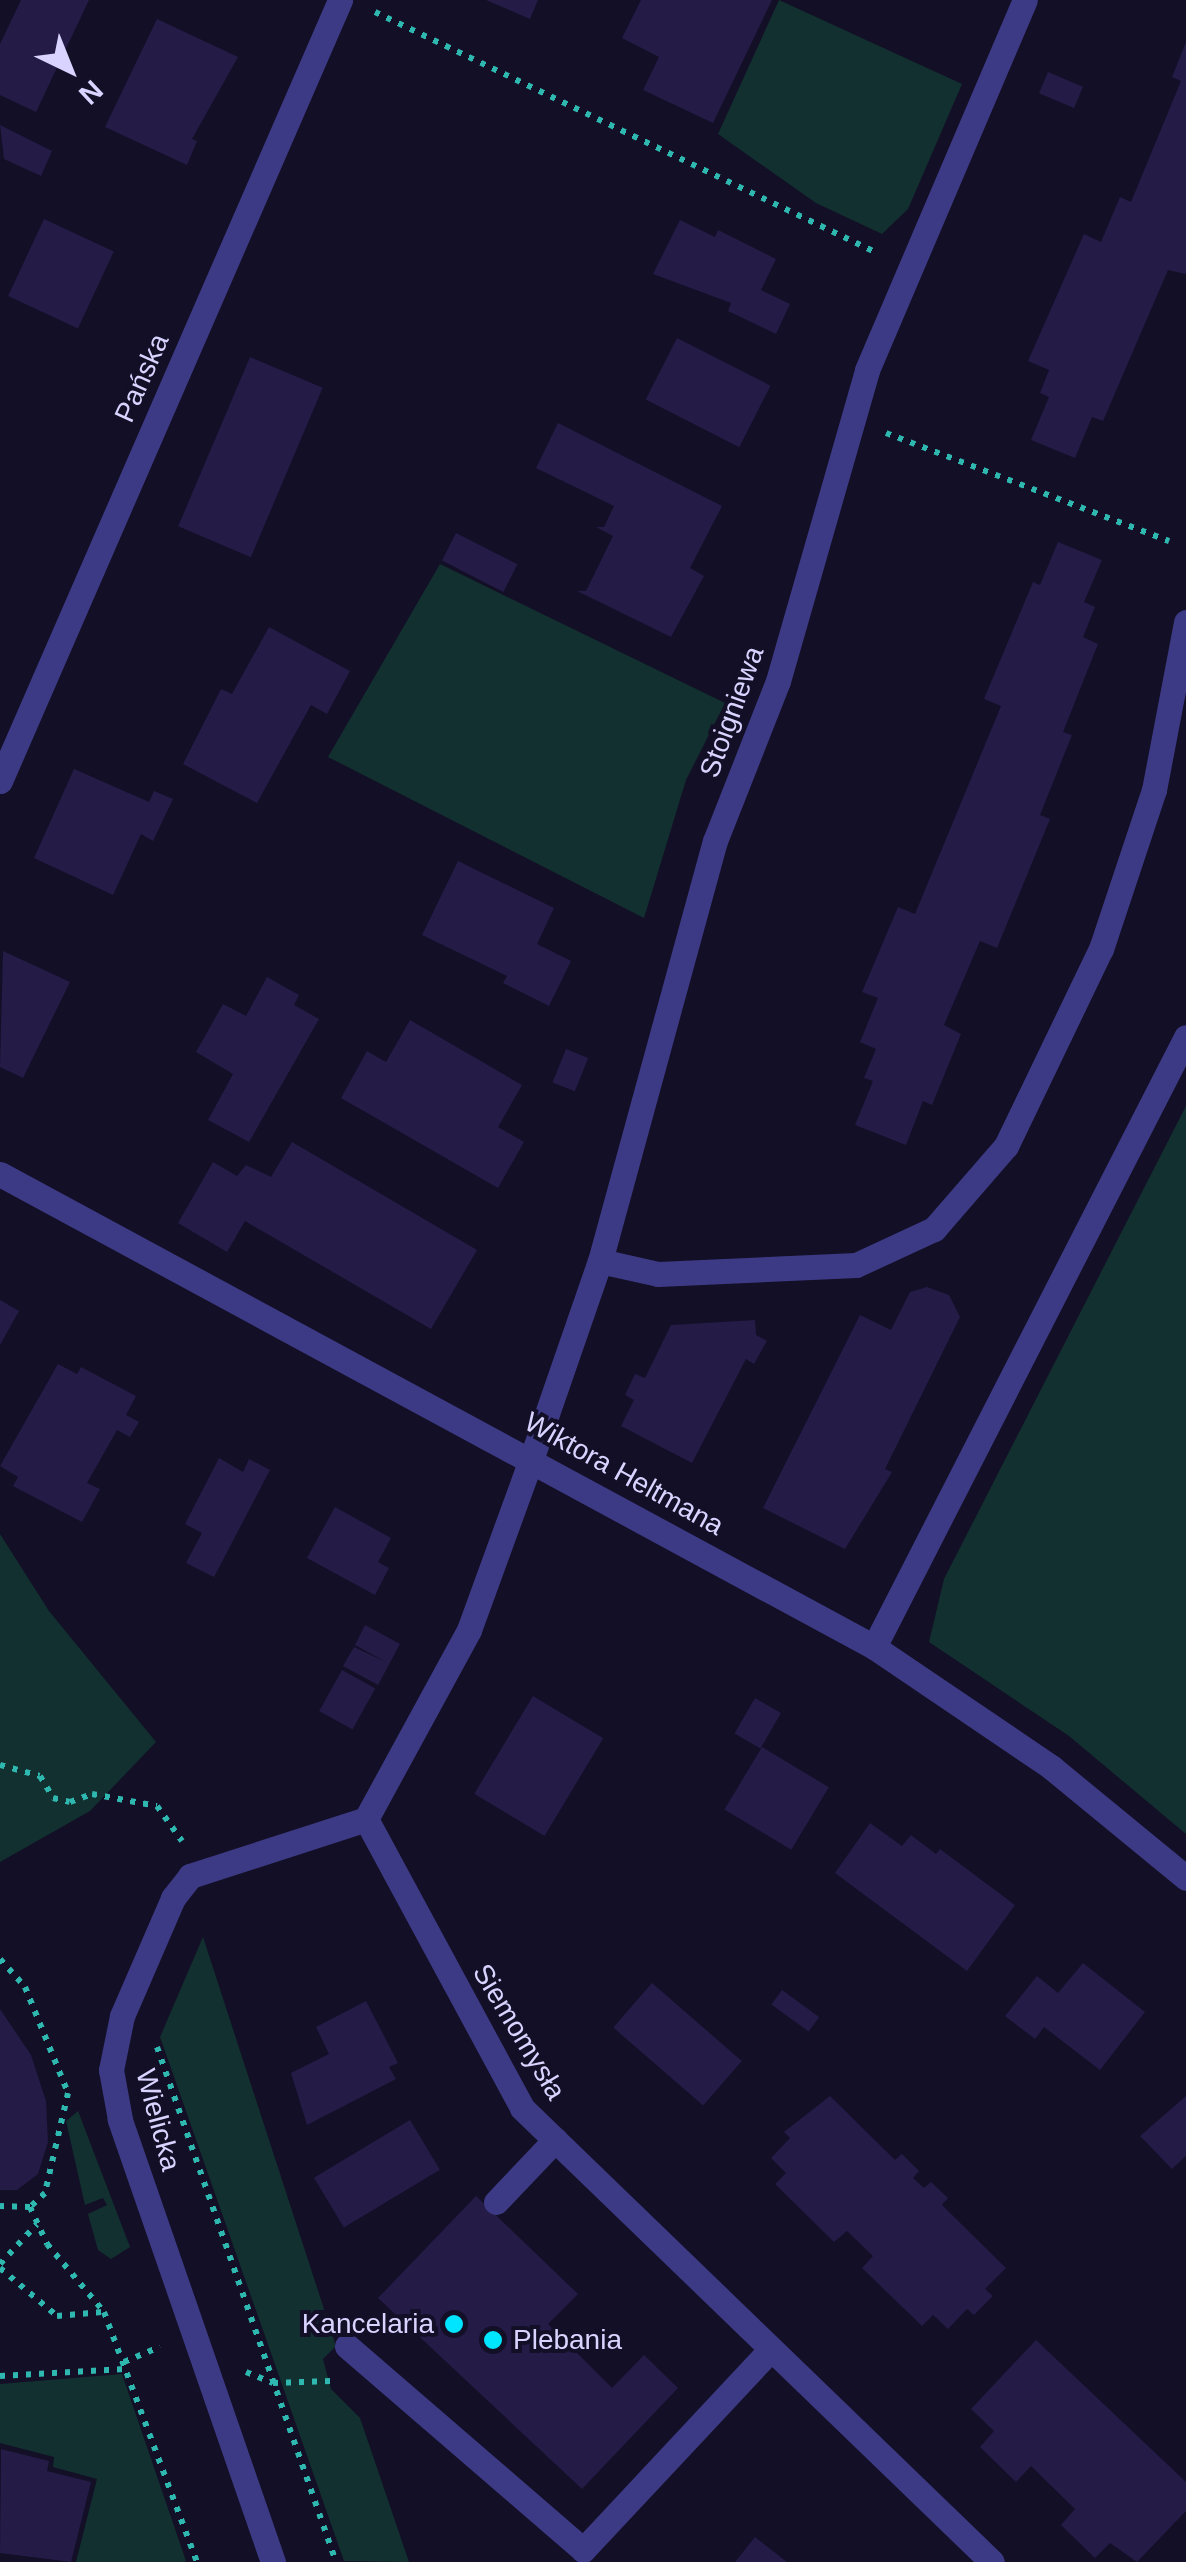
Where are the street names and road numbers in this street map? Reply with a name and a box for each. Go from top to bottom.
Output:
street label: Pańska [108,329,176,427]
street label: Stoigniewa [693,642,771,782]
street label: Wiktora Heltmana [519,1405,729,1543]
street label: Siemomysła [465,1958,573,2106]
street label: Wielicka [128,2065,188,2175]

